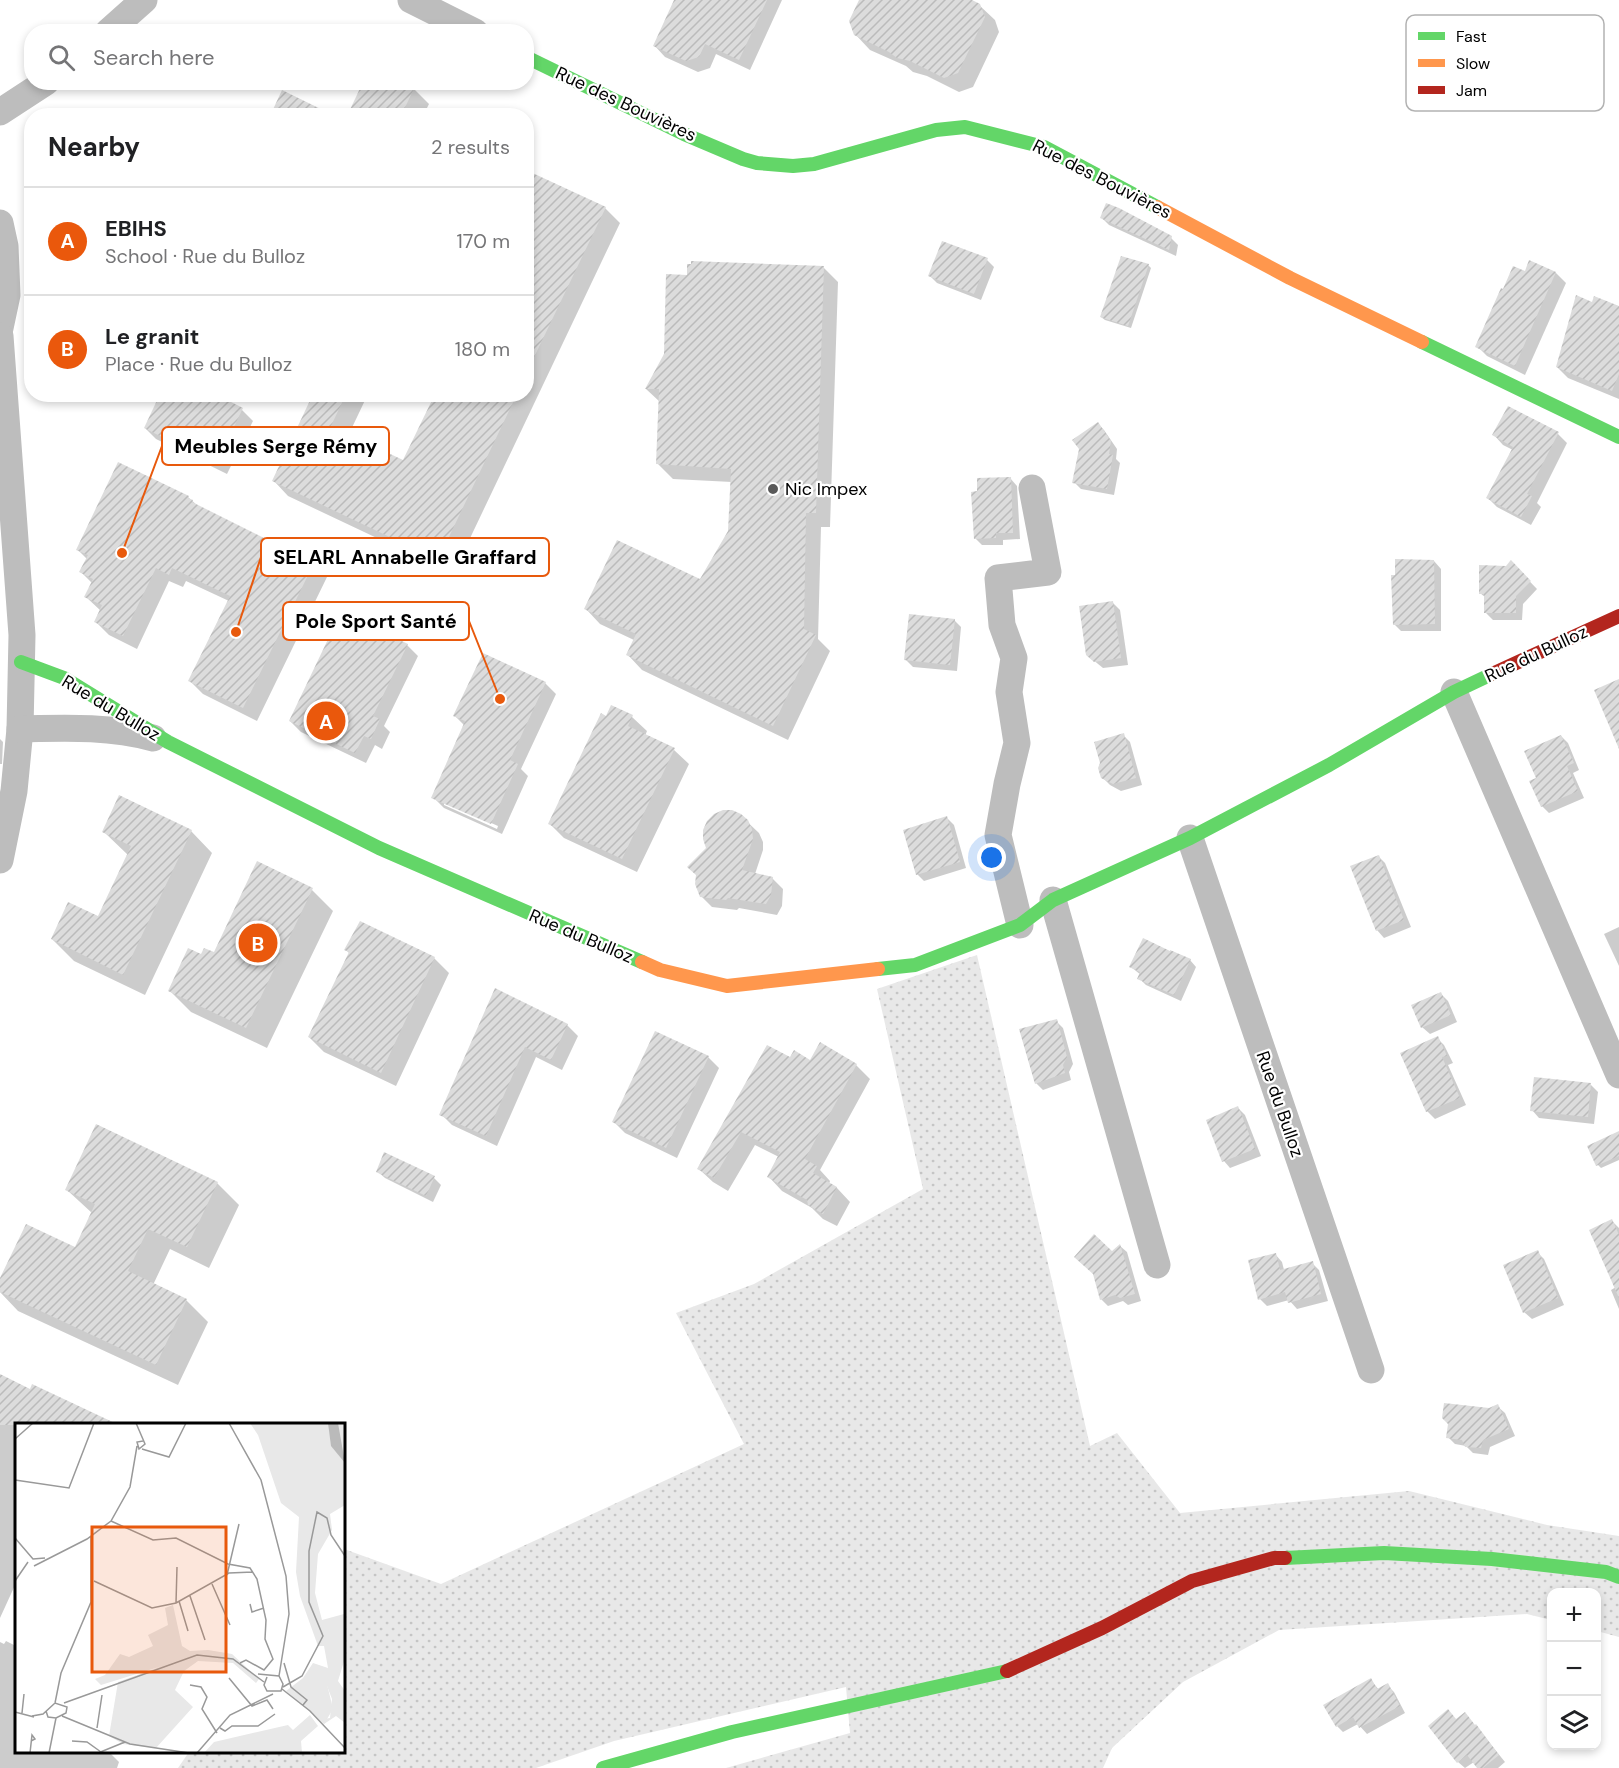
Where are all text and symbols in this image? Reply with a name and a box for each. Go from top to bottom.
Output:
legend [1406,15,1604,111]
search box [24,24,534,90]
text: Fast [1456,26,1487,47]
icon: search [45,41,78,74]
text: Search here [93,43,214,72]
text: Slow [1456,53,1490,74]
street label: Rue des Bouvières [552,61,700,147]
text: Jam [1456,80,1487,101]
text: Nearby [48,130,140,164]
text: 2 results [431,134,510,160]
street label: Rue des Bouvières [1028,134,1176,224]
text: EBIHS [105,214,167,243]
text: A [60,228,75,254]
text: 170 m [457,228,510,254]
text: School · Rue du Bulloz [105,243,305,269]
text: Le granit [105,322,199,351]
text: B [61,336,74,362]
text: 180 m [455,336,510,362]
text: Place · Rue du Bulloz [105,351,292,377]
callout: Meubles Serge Rémy [162,427,389,465]
text: Meubles Serge Rémy [175,433,377,459]
place label: Nic Impex [785,477,867,501]
marker: Nic Impex [766,482,780,496]
callout: SELARL Annabelle Graffard [261,538,549,576]
text: SELARL Annabelle Graffard [273,544,537,570]
callout: Pole Sport Santé [283,602,469,640]
text: Pole Sport Santé [295,608,457,634]
street label: Rue du Bulloz [1481,620,1591,688]
street label: Rue du Bulloz [57,669,165,747]
pin: A [306,698,346,744]
your location [977,843,1006,872]
street label: Rue du Bulloz [525,903,637,969]
pin: B [238,920,278,966]
street label: Rue du Bulloz [1251,1048,1309,1160]
inset map [15,1423,345,1753]
map controls [1547,1588,1601,1750]
button: + [1547,1588,1601,1642]
button: − [1547,1642,1601,1696]
button: layers [1547,1696,1601,1750]

